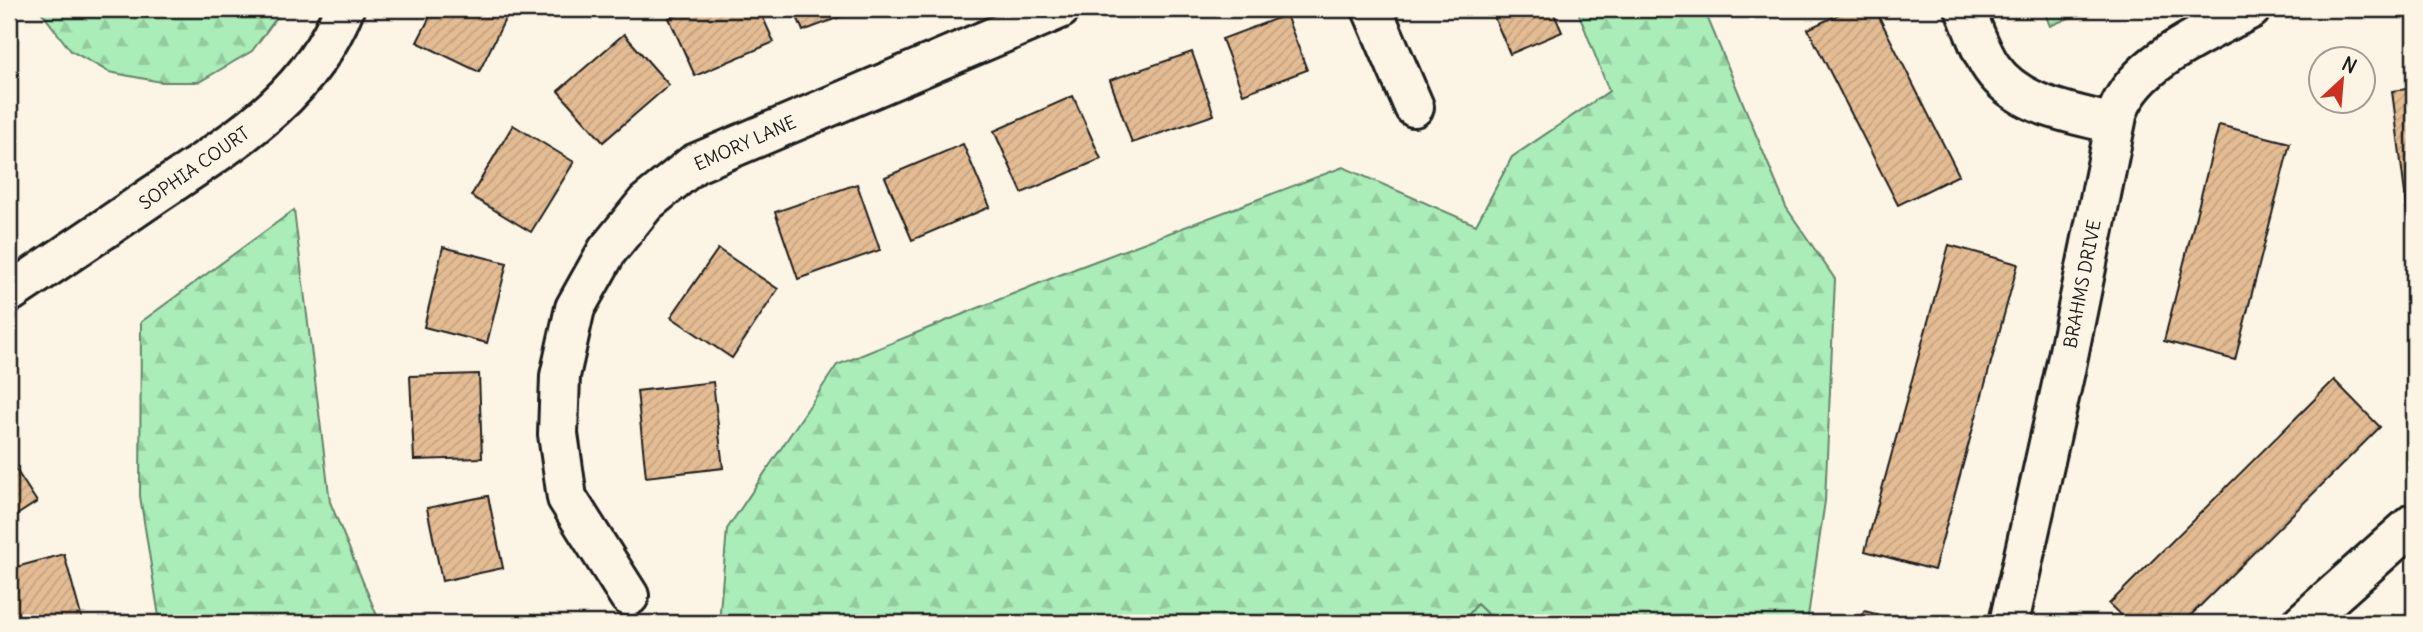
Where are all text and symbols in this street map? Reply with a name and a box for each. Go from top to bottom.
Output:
north arrow [2308,46,2378,116]
text: N [2338,51,2361,78]
street label: EMORY LANE [691,110,799,176]
street label: SOPHIA COURT [134,121,254,215]
street label: BRAHMS DRIVE [2058,218,2106,350]

